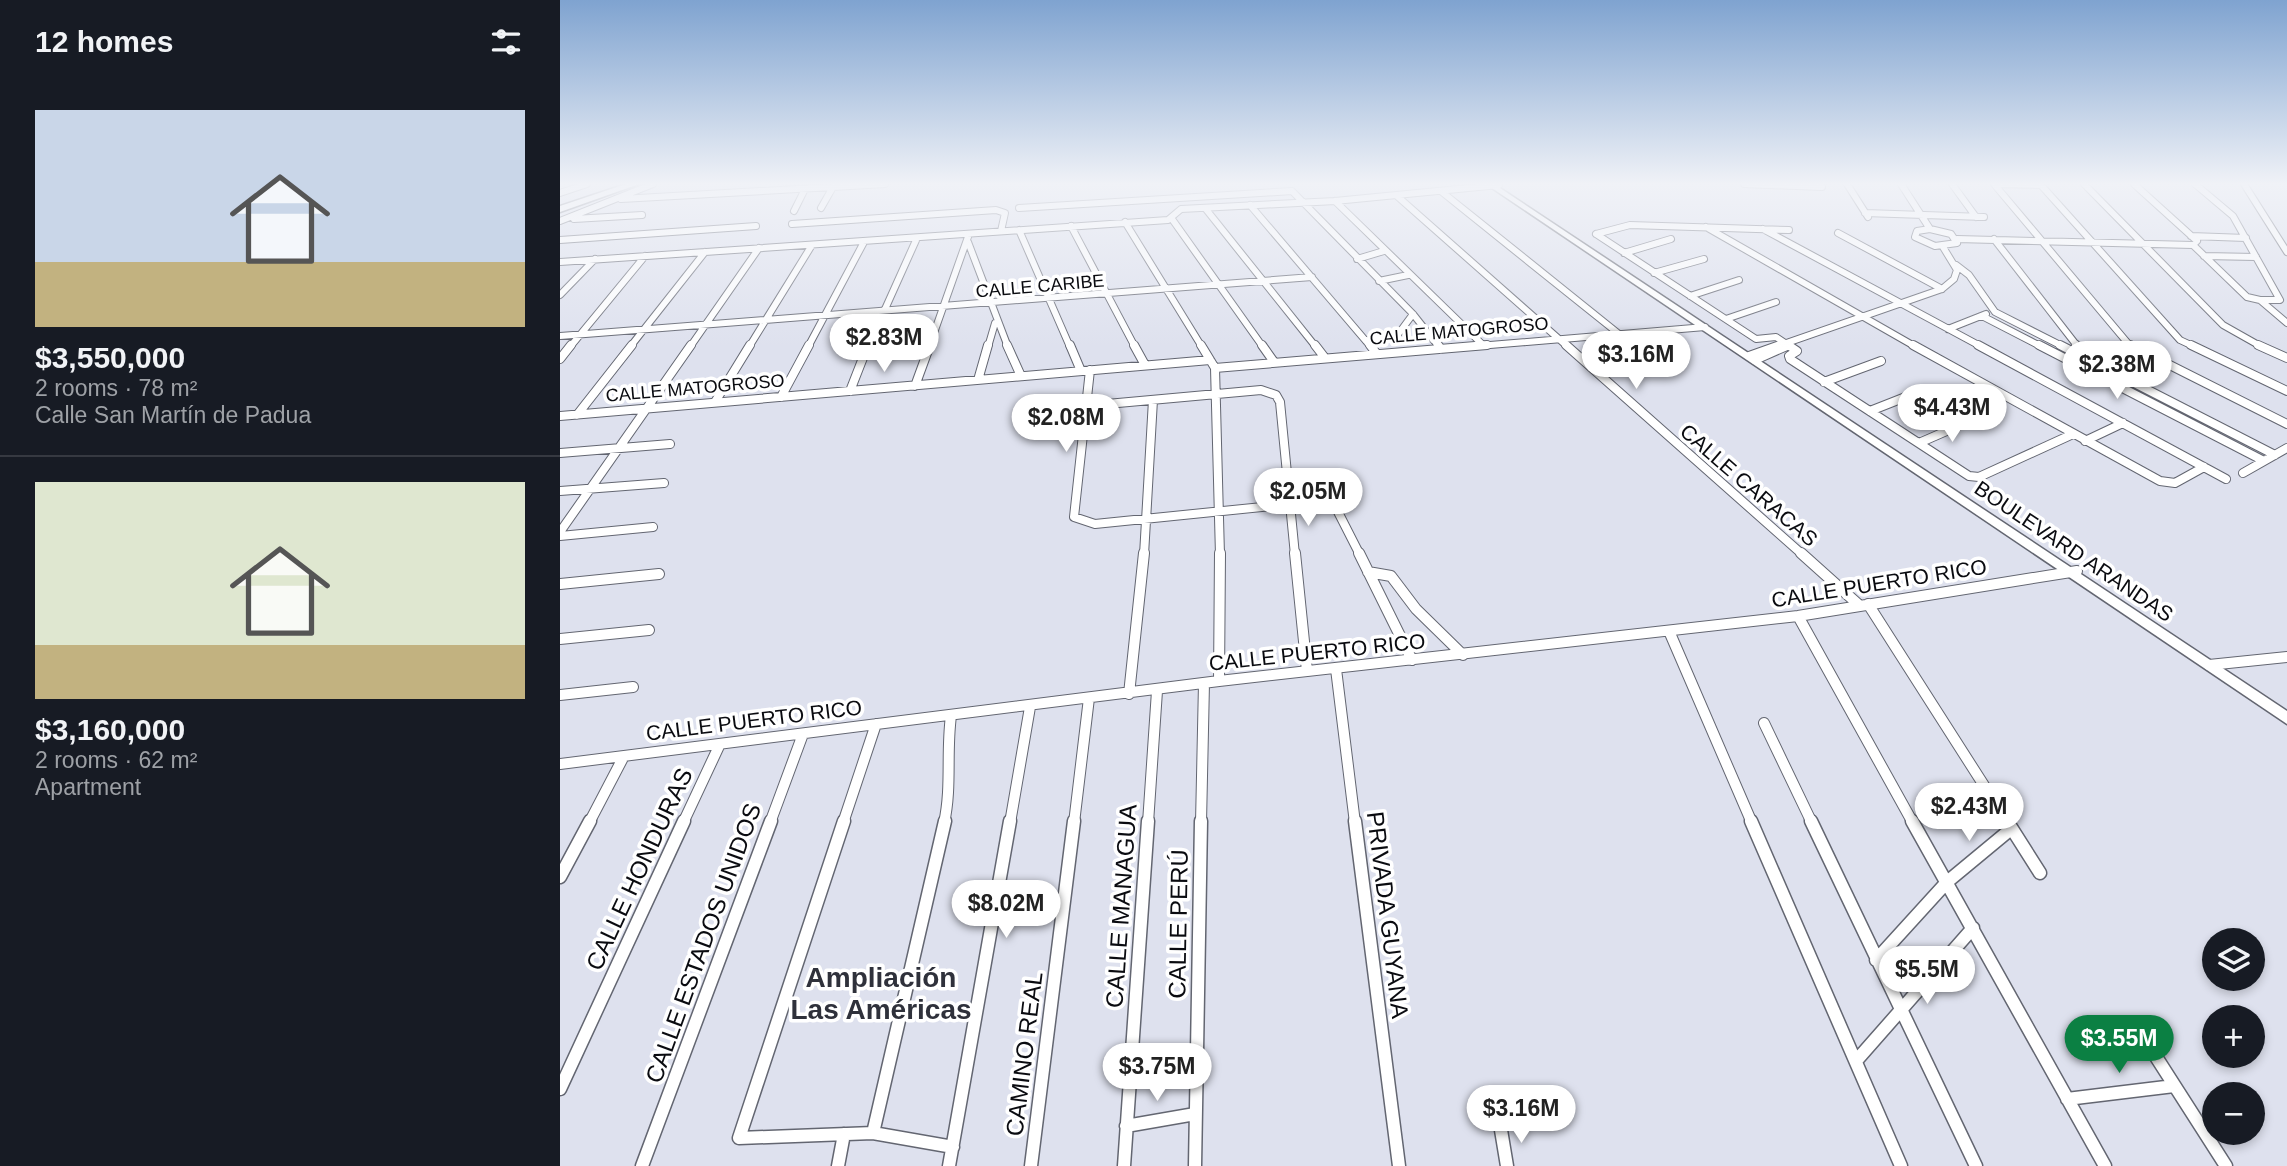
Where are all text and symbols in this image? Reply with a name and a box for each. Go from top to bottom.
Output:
icon: filters [487,23,525,61]
text: 12 homes [35,25,173,58]
icon: home [217,156,343,282]
street label: CALLE CARIBE [975,270,1105,302]
street label: CALLE MATOGROSO [1369,313,1549,349]
pin: $2.83M [827,314,941,374]
text: $2.83M [846,324,922,350]
pin: $3.16M [1579,332,1693,391]
text: $3,550,000 [35,341,185,374]
text: $3.16M [1598,341,1674,367]
pin: $2.38M [2060,342,2174,401]
text: $2.38M [2079,351,2155,377]
street label: CALLE MATOGROSO [605,370,785,406]
text: 2 rooms · 78 m² [35,375,197,401]
pin: $4.43M [1895,384,2009,444]
pin: $2.08M [1009,394,1123,454]
text: $4.43M [1914,394,1990,420]
text: Calle San Martín de Padua [35,402,311,428]
text: $2.08M [1028,404,1104,430]
street label: CALLE CARACAS [1676,419,1822,551]
pin: $2.05M [1251,468,1365,528]
street label: BOULEVARD ARANDAS [1970,476,2178,626]
text: $2.05M [1270,478,1346,504]
icon: home [217,528,343,654]
street label: CALLE PUERTO RICO [1770,555,1988,611]
street label: CALLE PUERTO RICO [1208,629,1426,675]
street label: CALLE PUERTO RICO [645,695,863,745]
text: $3,160,000 [35,713,185,746]
text: 2 rooms · 62 m² [35,747,197,773]
street label: CALLE HONDURAS [580,764,698,974]
text: Apartment [35,774,141,800]
pin: $2.43M [1912,784,2026,843]
text: $2.43M [1931,793,2007,819]
street label: CALLE ESTADOS UNIDOS [640,799,766,1087]
street label: CALLE MANAGUA [1100,803,1142,1009]
street label: PRIVADA GUYANA [1362,810,1414,1020]
street label: CALLE PERÚ [1163,849,1193,999]
pin: $8.02M [949,880,1063,940]
text: $8.02M [968,890,1044,916]
map controls [2202,928,2265,1145]
button: layers [2202,928,2265,991]
pin: $5.5M [1878,946,1976,1006]
text: $5.5M [1895,956,1959,982]
district label: Ampliación Las Américas [790,962,972,1025]
street label: CAMINO REAL [1001,970,1047,1138]
button: + [2202,1005,2265,1068]
pin: $3.55M [2062,1016,2176,1075]
text: $3.55M [2081,1025,2157,1051]
pin: $3.75M [1100,1044,1214,1103]
text: $3.75M [1119,1053,1195,1079]
button: − [2202,1082,2265,1145]
pin: $3.16M [1464,1086,1578,1145]
text: $3.16M [1483,1095,1559,1121]

